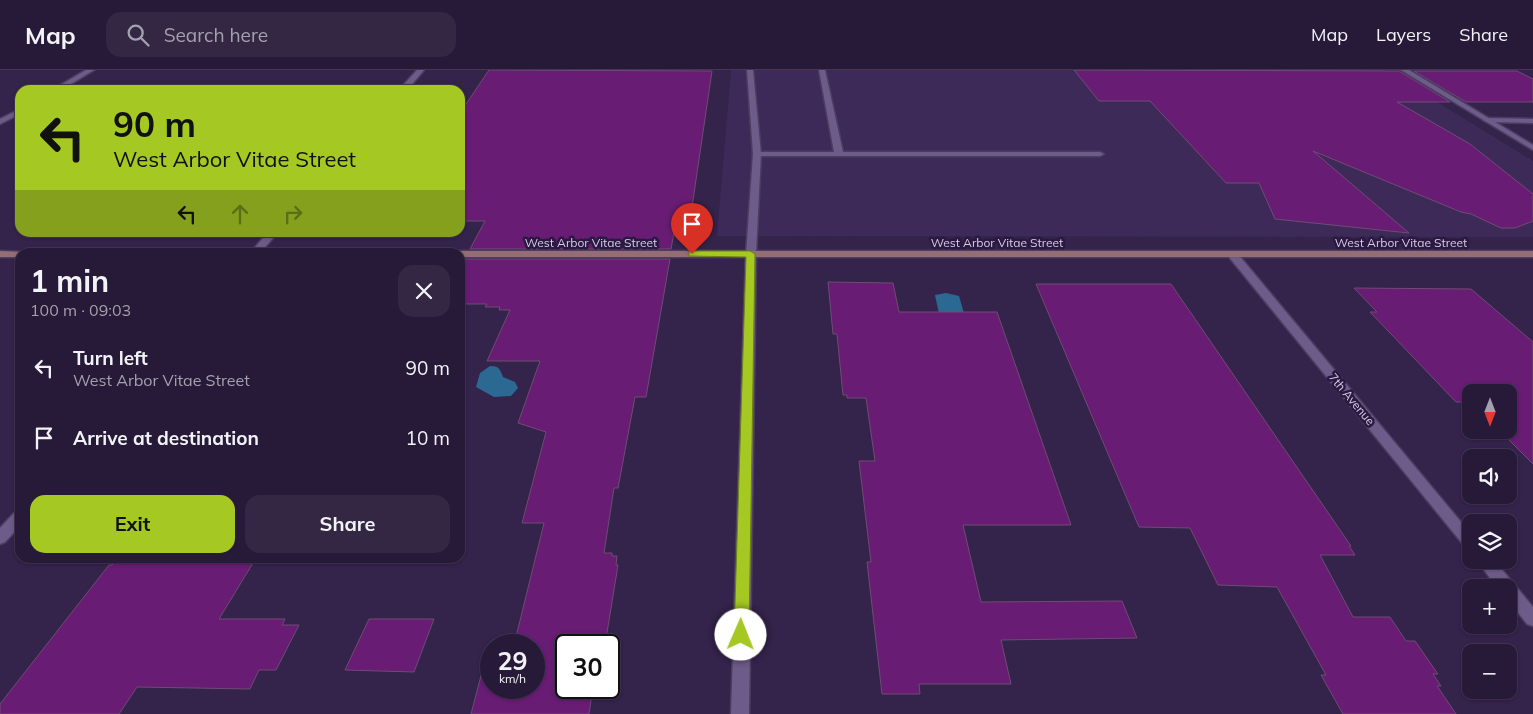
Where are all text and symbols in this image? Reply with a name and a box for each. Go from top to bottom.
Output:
search box [106,12,456,57]
text: Map [25,20,76,50]
icon: search [124,21,152,49]
text: Search here [164,23,268,47]
text: Map [1311,23,1348,46]
text: Layers [1376,23,1431,46]
text: Share [1459,23,1508,46]
text: 90 m [113,102,196,146]
icon: left [30,105,95,170]
text: West Arbor Vitae Street [113,145,356,173]
icon: left [173,200,201,228]
icon: ahead [226,200,254,228]
icon: right [279,200,307,228]
pin [671,203,713,254]
icon: arrive [678,210,706,238]
street label: West Arbor Vitae Street [525,235,657,250]
street label: West Arbor Vitae Street [931,235,1063,250]
street label: West Arbor Vitae Street [1335,235,1467,250]
text: 1 min [30,262,109,300]
button: close [398,265,450,317]
text: 100 m · 09:03 [30,300,131,320]
text: Turn left [73,346,148,370]
icon: left [30,354,58,382]
text: 90 m [406,356,450,380]
text: West Arbor Vitae Street [73,370,250,390]
street label: 7th Avenue [1326,370,1378,428]
north arrow [1462,384,1518,439]
map controls [1462,384,1517,699]
icon: arrive [30,424,58,452]
text: Arrive at destination [73,426,259,450]
text: 10 m [406,426,450,450]
button: sound [1462,449,1517,504]
button: Exit [30,495,235,553]
button: Share [245,495,450,553]
button: layers [1462,514,1517,569]
button: + [1462,579,1517,634]
position arrow [714,608,766,660]
speed limit sign: 30 [555,634,620,699]
button: − [1462,644,1517,699]
text: 29 [497,645,528,676]
text: km/h [499,671,526,686]

